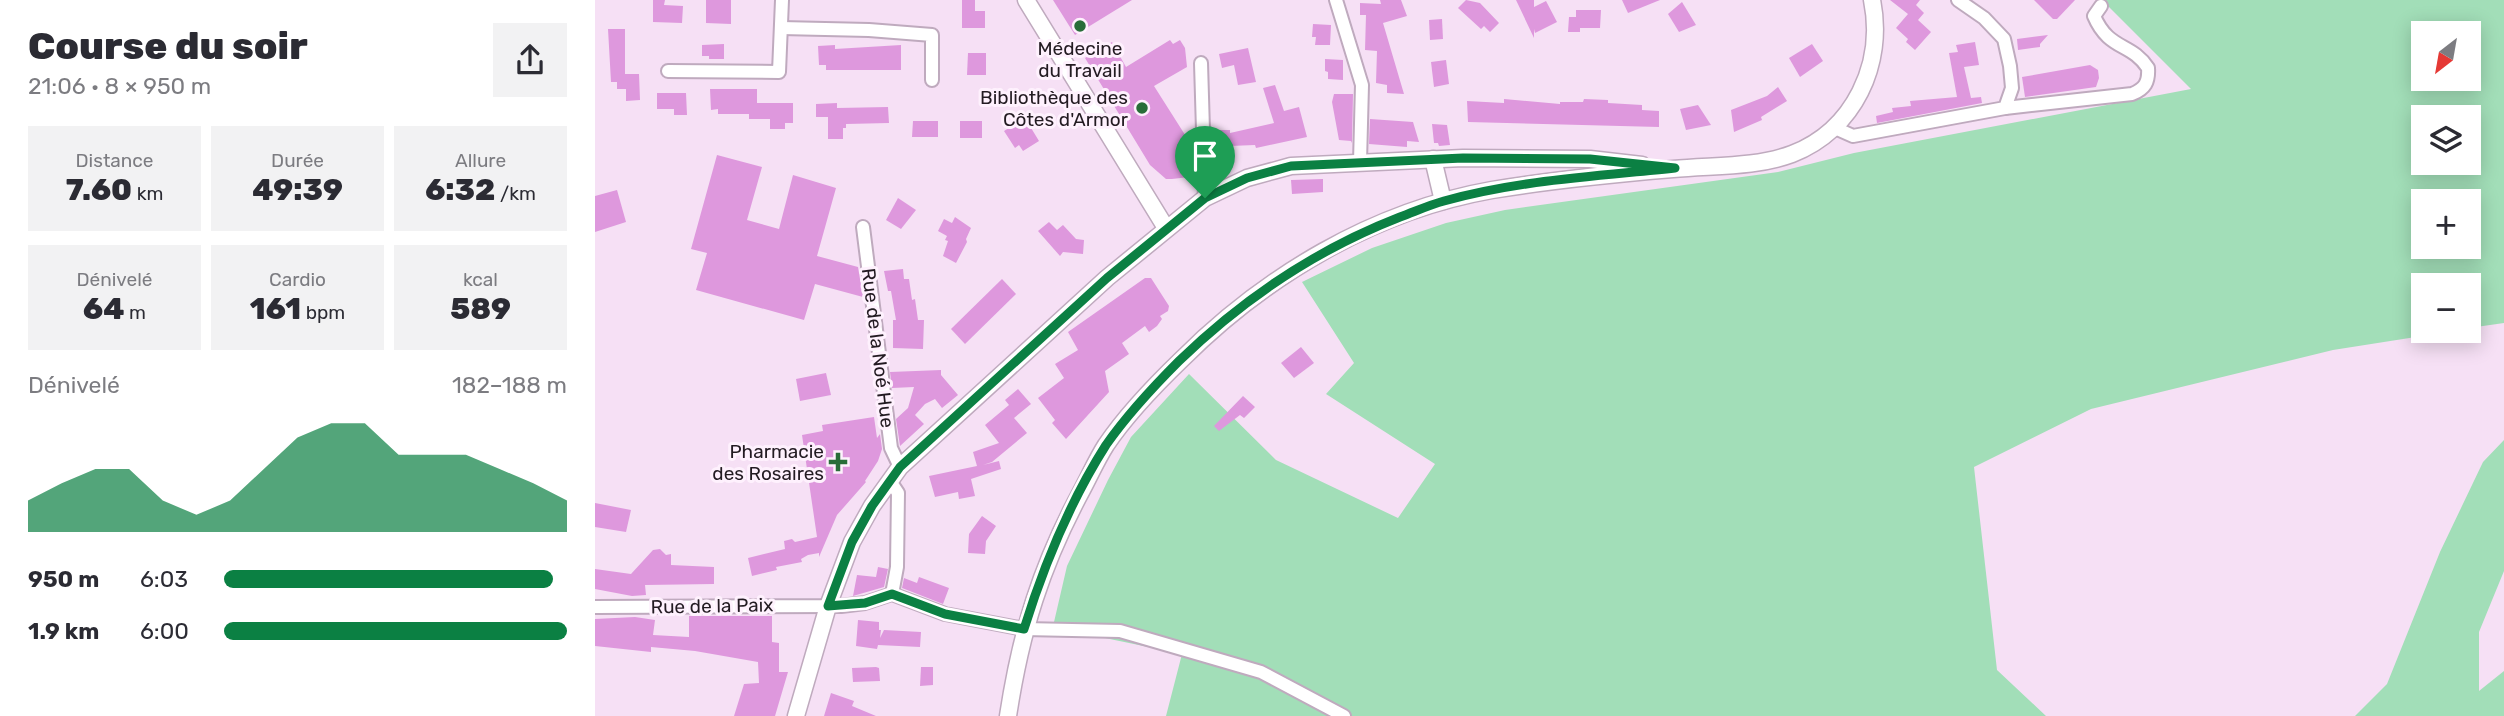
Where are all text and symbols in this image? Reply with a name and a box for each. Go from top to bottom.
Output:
marker: Médecine du Travail [1072,18,1088,34]
north arrow [2411,21,2481,91]
map controls [2411,21,2481,343]
text: Course du soir [28,23,308,69]
button: share [493,23,567,97]
place label: Médecine du Travail [1038,37,1122,82]
text: 21:06 · 8 × 950 m [28,72,211,100]
place label: Bibliothèque des Côtes d'Armor [980,86,1129,131]
marker: Bibliothèque des Côtes d'Armor [1134,100,1150,116]
button: layers [2411,105,2481,175]
pin [1175,126,1235,198]
icon: arrive [1186,137,1224,175]
text: Distance [76,149,153,172]
text: Durée [271,149,324,172]
text: Allure [455,149,506,172]
text: 7.60 [66,172,132,208]
text: 49:39 [252,172,343,208]
text: 6:32 [425,172,495,208]
text: km [132,182,163,205]
text: /km [495,182,536,205]
button: + [2411,189,2481,259]
street label: Rue de la Noé Hue [857,267,899,429]
text: Dénivelé [77,268,152,291]
text: Cardio [269,268,326,291]
text: kcal [463,268,498,291]
button: − [2411,273,2481,343]
text: 64 [83,291,124,327]
text: 161 [250,291,301,327]
text: 589 [450,291,511,327]
text: m [124,301,146,324]
text: bpm [301,301,345,324]
text: Dénivelé [28,371,120,399]
text: 182–188 m [452,371,567,399]
place label: Pharmacie des Rosaires [712,440,824,485]
marker: Pharmacie des Rosaires [830,454,846,470]
text: 950 m [28,565,99,593]
text: 6:03 [140,565,188,593]
street label: Rue de la Paix [650,593,774,619]
text: 1.9 km [28,617,99,645]
text: 6:00 [140,617,189,645]

